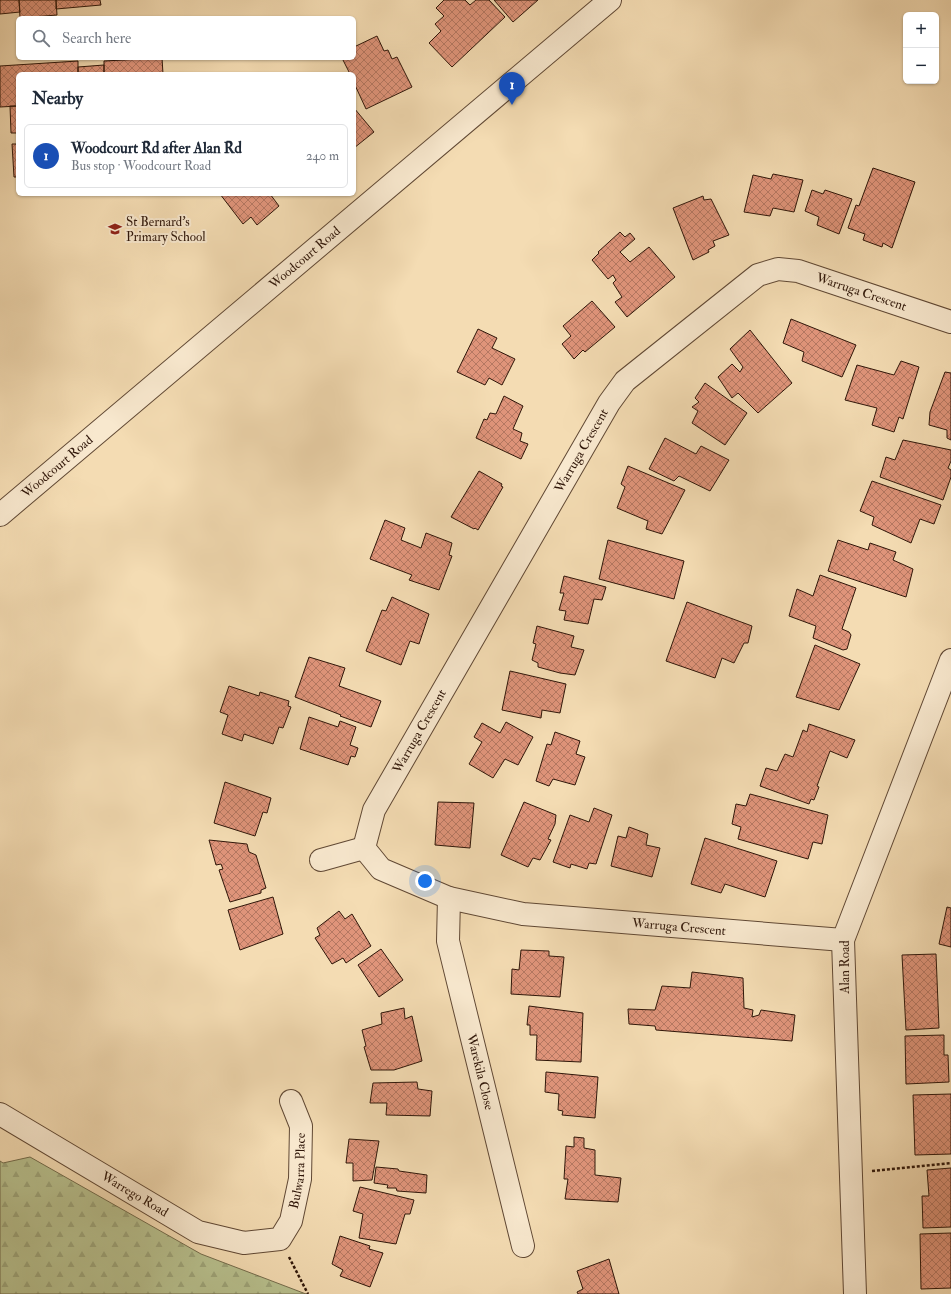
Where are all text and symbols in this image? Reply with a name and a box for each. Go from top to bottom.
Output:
map controls [903,12,939,84]
button: + [903,12,939,48]
search box [16,16,356,60]
icon: search [30,27,52,49]
text: Search here [62,29,131,48]
button: − [903,48,939,84]
pin: 1 [499,72,525,105]
text: Nearby [32,88,83,109]
text: Woodcourt Rd after Alan Rd [71,139,242,158]
text: 1 [44,148,48,164]
text: 240 m [306,148,339,164]
text: Bus stop · Woodcourt Road [71,158,211,174]
place label: St Bernard's Primary School [126,214,206,246]
school or university icon: St Bernard's Primary School [107,221,123,237]
street label: Woodcourt Road [265,223,344,293]
street label: Warruga Crescent [813,269,908,315]
street label: Warruga Crescent [551,406,612,496]
street label: Woodcourt Road [18,432,97,502]
street label: Warruga Crescent [389,686,450,777]
your location [415,871,435,891]
street label: Warruga Crescent [631,915,726,939]
street label: Alan Road [837,940,853,995]
street label: Warekila Close [463,1031,497,1112]
street label: Bulwarra Place [286,1132,309,1210]
street label: Warrego Road [98,1168,172,1221]

